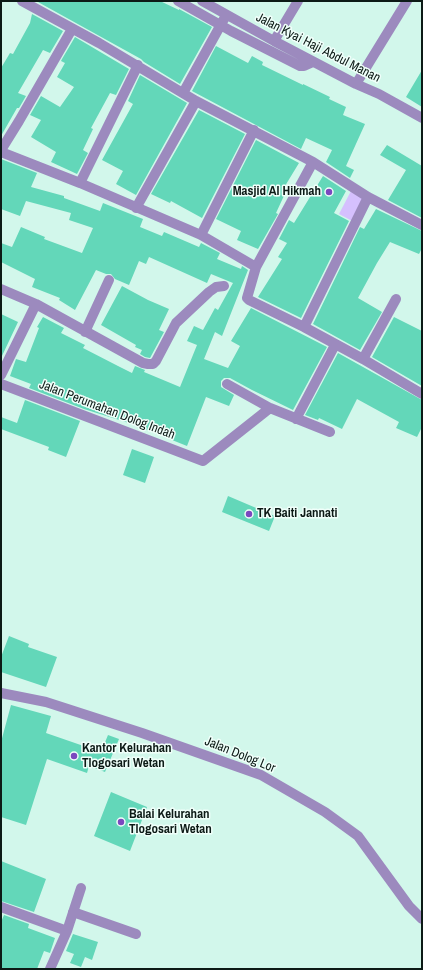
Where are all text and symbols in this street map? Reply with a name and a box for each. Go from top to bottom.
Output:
street label: Jalan Kyai Haji Abdul Manan [253,10,383,86]
place label: Masjid Al Hikmah [233,184,321,200]
marker: Masjid Al Hikmah [324,187,334,197]
street label: Jalan Perumahan Dolog Indah [37,377,177,443]
place label: TK Baiti Jannati [257,506,338,522]
marker: TK Baiti Jannati [244,509,254,519]
street label: Jalan Dolog Lor [202,734,278,776]
place label: Kantor Kelurahan Tlogosari Wetan [82,741,171,772]
marker: Kantor Kelurahan Tlogosari Wetan [69,751,79,761]
place label: Balai Kelurahan Tlogosari Wetan [129,807,212,838]
marker: Balai Kelurahan Tlogosari Wetan [116,817,126,827]

